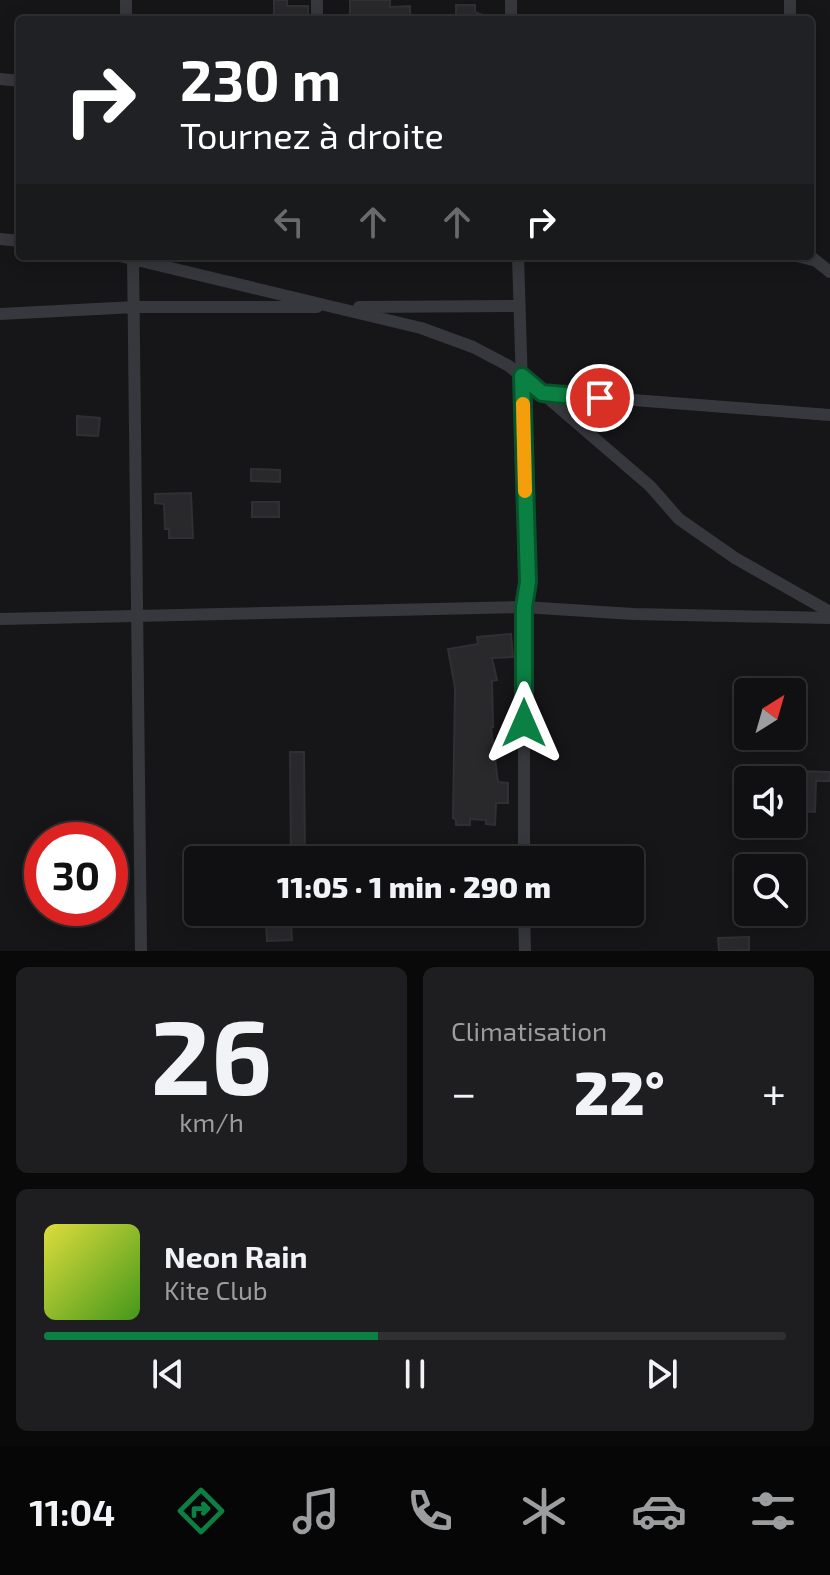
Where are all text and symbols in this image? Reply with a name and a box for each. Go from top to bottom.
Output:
text: 230 m [180,45,341,112]
icon: right [48,48,152,152]
text: Tournez à droite [180,113,444,156]
icon: left [267,200,311,244]
icon: ahead [351,200,395,244]
icon: ahead [435,200,479,244]
icon: right [519,200,563,244]
pin [566,364,634,432]
icon: arrive [578,376,622,420]
north arrow [734,678,806,750]
map controls [734,678,806,926]
position arrow [482,681,566,765]
button: sound [734,766,806,838]
speed limit sign: 30 [24,822,128,926]
button: search [734,854,806,926]
text: 11:05 · 1 min · 290 m [277,868,551,904]
text: 26 [151,991,272,1116]
text: Climatisation [451,1015,607,1046]
text: 22° [574,1055,665,1127]
text: − [451,1065,477,1118]
text: + [762,1065,786,1118]
text: km/h [179,1106,244,1137]
text: Neon Rain [164,1238,308,1274]
text: Kite Club [164,1274,268,1305]
icon: previous [146,1352,190,1396]
icon: pause [393,1352,437,1396]
icon: next [640,1352,684,1396]
icon: directions [173,1483,229,1539]
icon: music [288,1483,344,1539]
icon: phone [402,1483,458,1539]
icon: climate [516,1483,572,1539]
icon: car [631,1483,687,1539]
icon: filters [745,1483,801,1539]
text: 11:04 [29,1490,115,1533]

